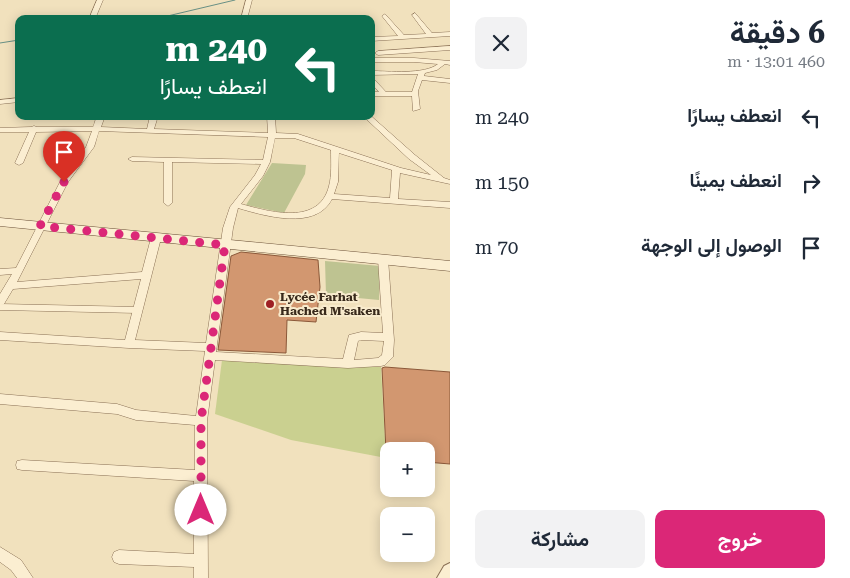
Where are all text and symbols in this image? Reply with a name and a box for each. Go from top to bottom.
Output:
text: 6 دقيقة [730,15,825,50]
button: close [475,17,527,69]
text: 240 m [166,29,267,70]
icon: left [285,35,350,100]
text: 460 m · 13:01 [727,52,825,71]
text: انعطف يسارًا [160,74,267,99]
text: انعطف يسارًا [687,104,782,127]
icon: left [797,104,825,132]
text: 240 m [475,106,529,129]
pin [43,131,85,182]
icon: arrive [50,138,78,166]
text: انعطف يمينًا [690,169,782,192]
icon: right [797,169,825,197]
text: 150 m [475,171,529,194]
text: الوصول إلى الوجهة [641,234,782,257]
icon: arrive [797,234,825,262]
text: 70 m [475,236,518,259]
place label: Lycée Farhat Hached M'saken [280,290,380,318]
marker: Lycée Farhat Hached M'saken [264,298,276,310]
map controls [380,442,435,562]
button: + [380,442,435,497]
position arrow [174,483,226,535]
button: − [380,507,435,562]
button: مشاركة [475,510,645,568]
button: خروج [655,510,825,568]

